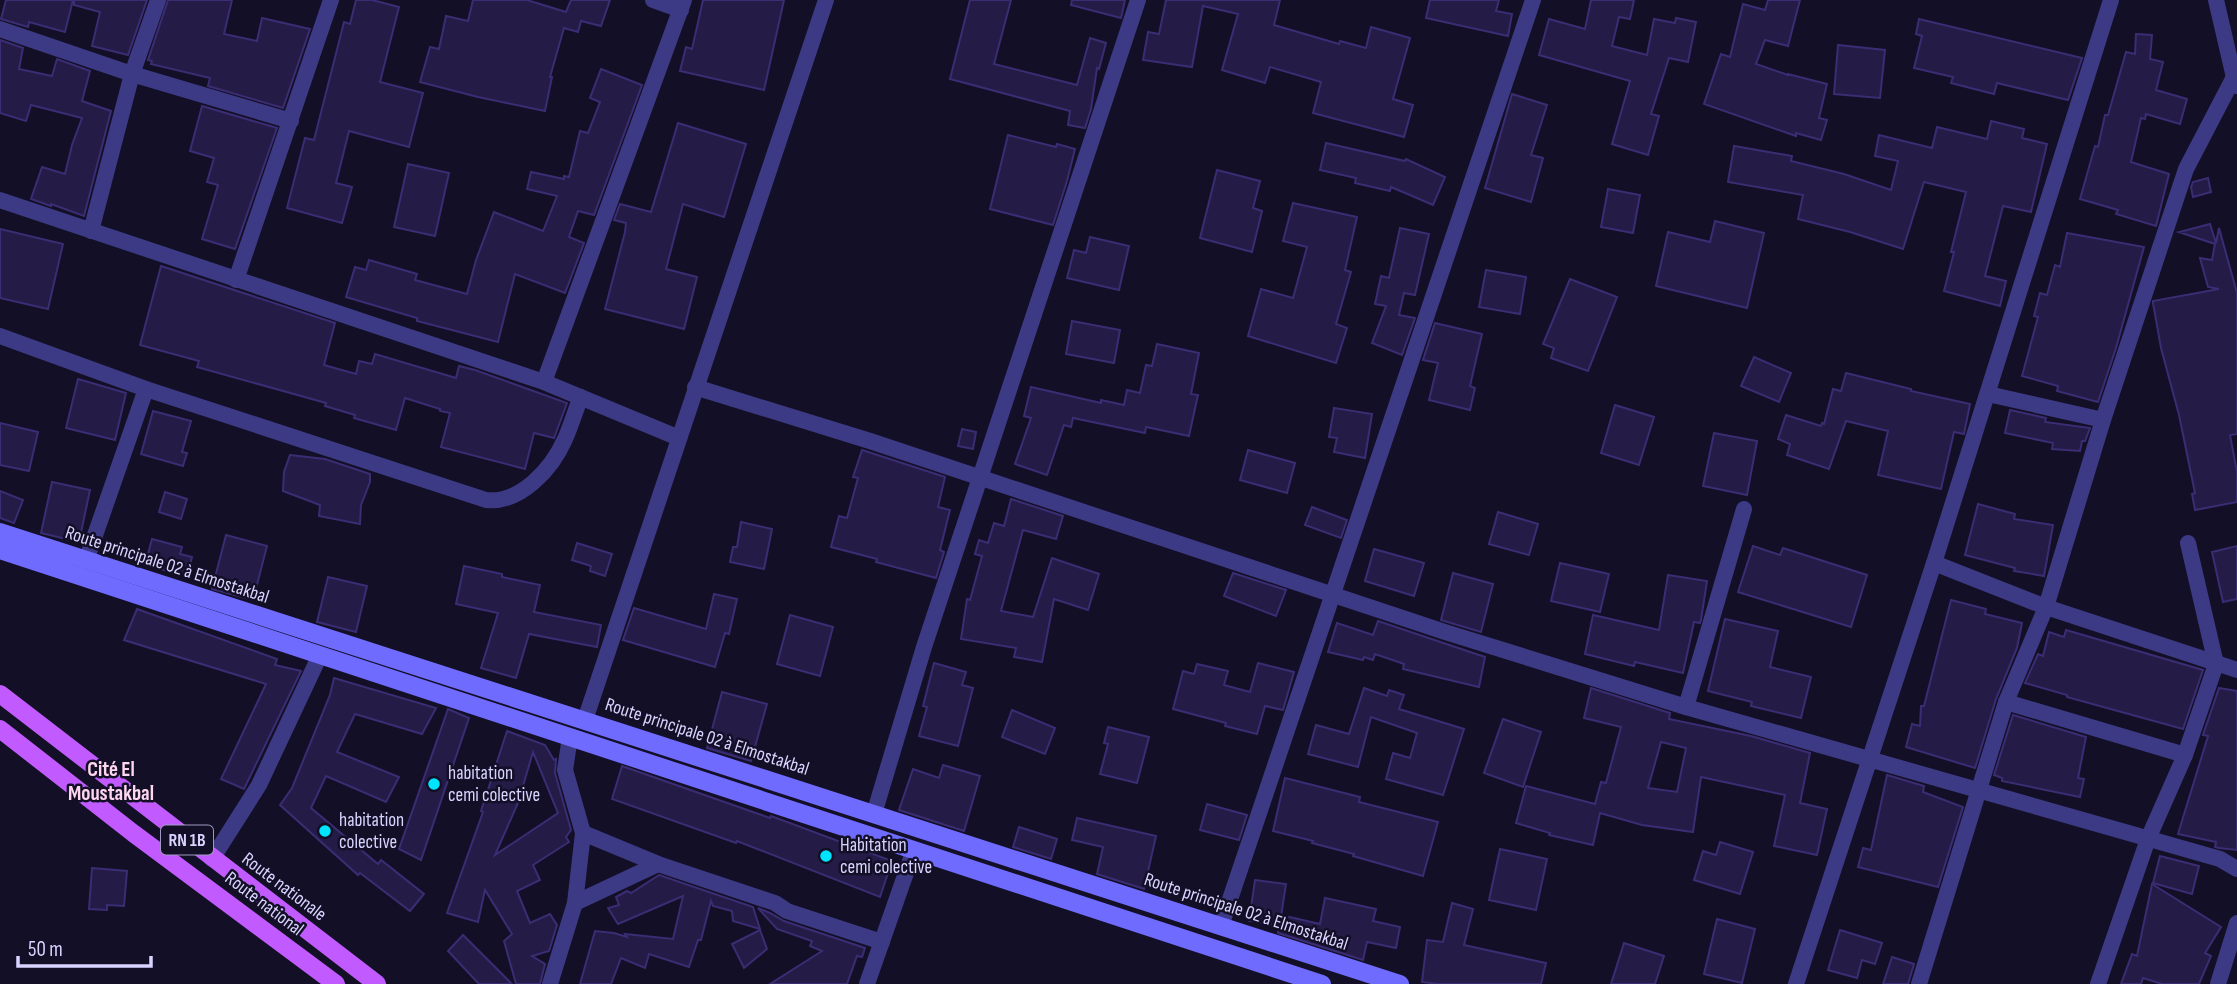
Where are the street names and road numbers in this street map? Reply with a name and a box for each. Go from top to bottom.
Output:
street label: Route principale 02 à Elmostakbal [62,521,272,609]
street label: Route principale 02 à Elmostakbal [602,693,812,781]
road number: RN 1B [161,826,213,854]
street label: Route nationale [237,848,331,926]
street label: Route national [220,867,308,941]
street label: Route principale 02 à Elmostakbal [1141,868,1351,956]

